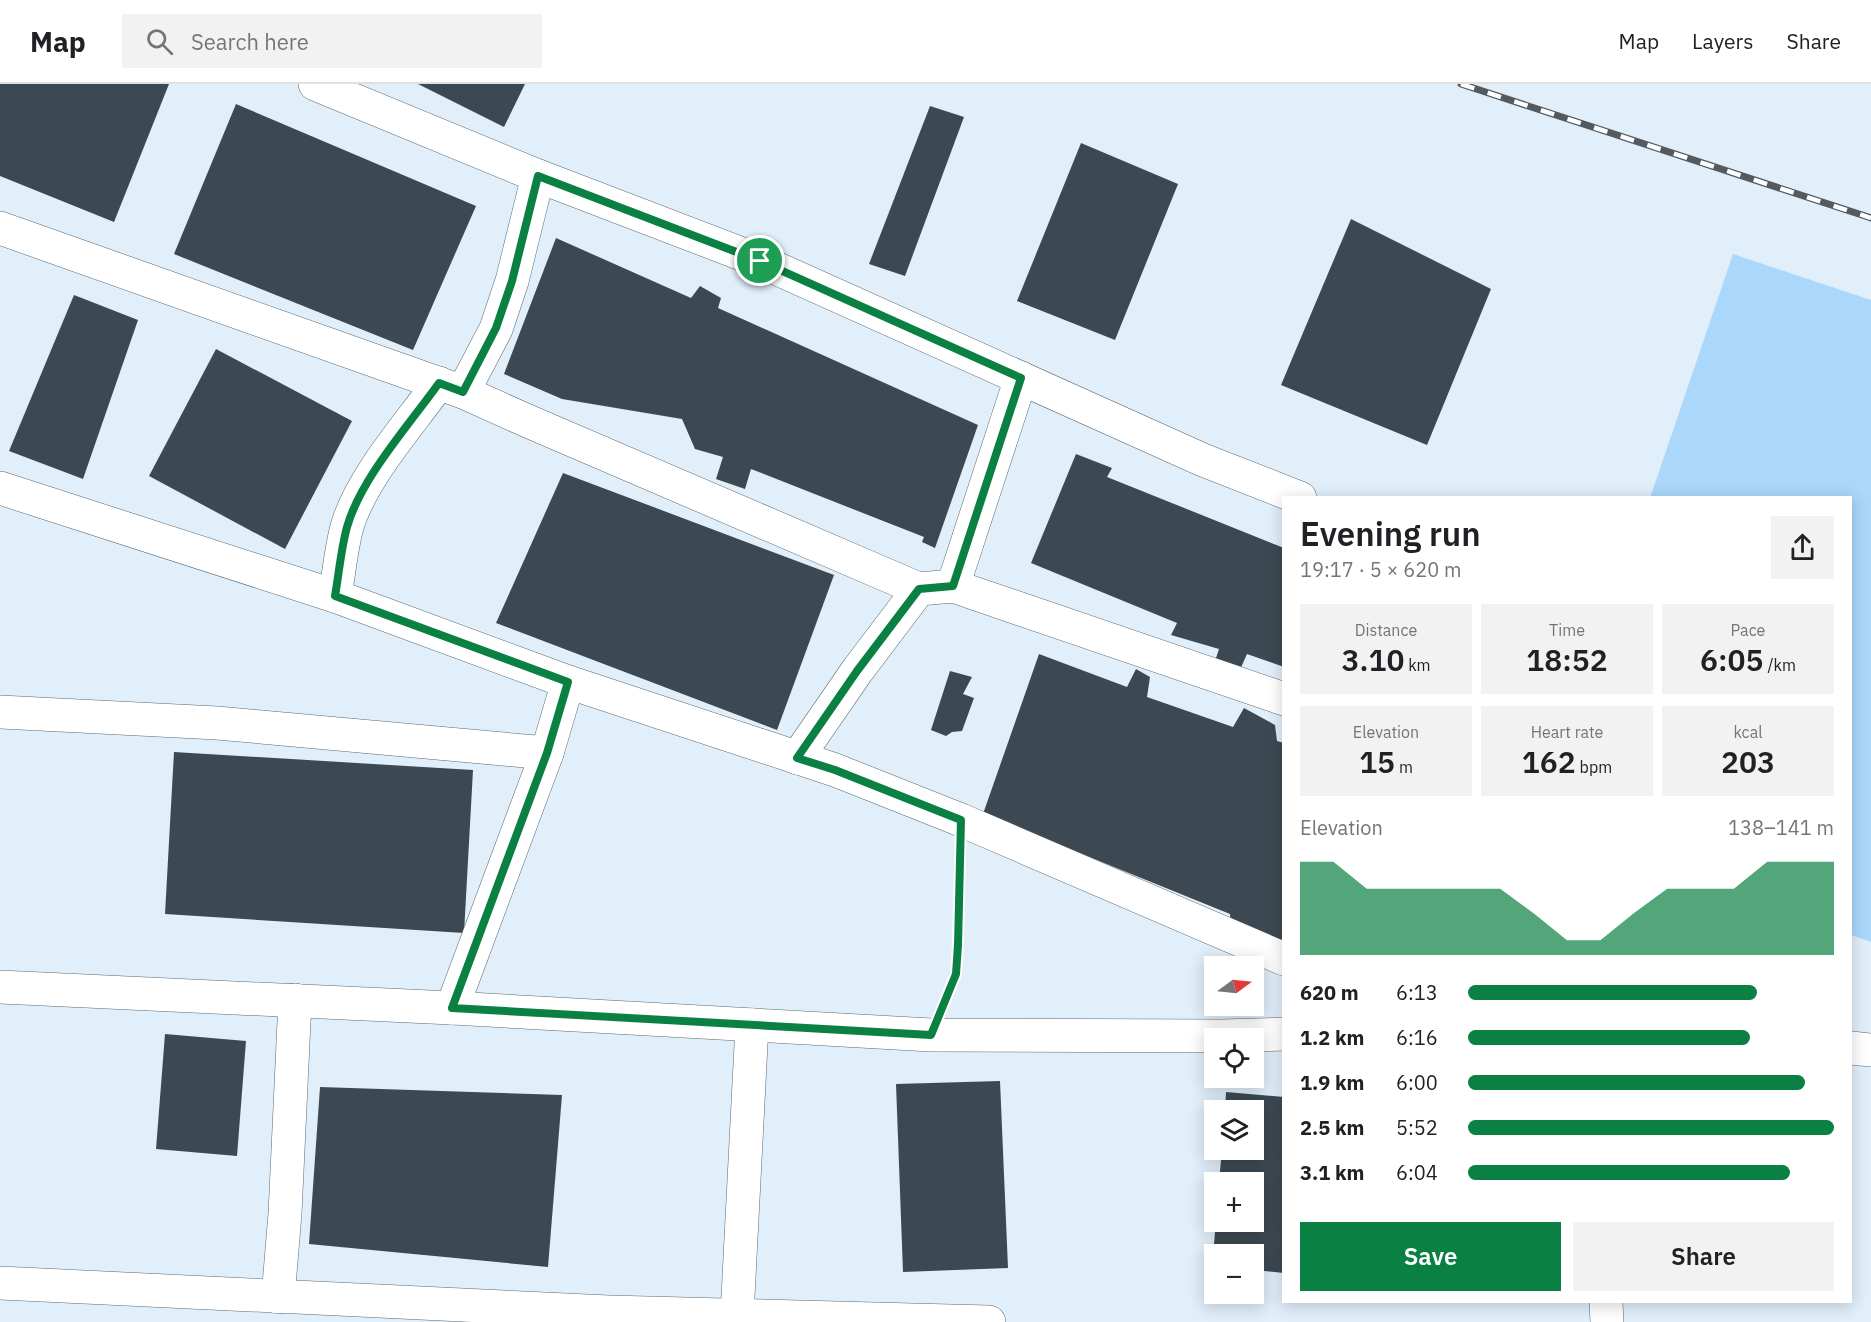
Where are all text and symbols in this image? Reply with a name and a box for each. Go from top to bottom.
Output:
search box [122,14,542,68]
text: Map [30,23,86,60]
icon: search [143,25,176,58]
text: Search here [191,27,309,56]
text: Map [1619,27,1659,55]
text: Layers [1692,27,1754,55]
text: Share [1787,27,1841,55]
pin [734,235,785,286]
icon: arrive [743,244,776,277]
text: Evening run [1300,512,1481,555]
button: share [1771,516,1834,579]
text: 19:17 · 5 × 620 m [1300,556,1461,583]
text: Distance [1355,620,1417,640]
text: Time [1549,620,1585,640]
text: Pace [1731,620,1765,640]
text: 3.10 [1341,640,1404,679]
text: 18:52 [1526,640,1608,679]
text: 6:05 [1700,640,1764,679]
text: km [1404,655,1431,675]
text: /km [1764,655,1796,675]
text: Elevation [1353,722,1419,742]
text: Heart rate [1531,722,1603,742]
text: kcal [1733,722,1763,742]
text: 15 [1359,742,1395,781]
text: 162 [1522,742,1576,781]
text: 203 [1721,742,1775,781]
text: m [1395,757,1413,777]
text: bpm [1576,757,1612,777]
text: Elevation [1300,814,1383,841]
text: 138–141 m [1728,814,1834,841]
north arrow [1204,956,1264,1016]
map controls [1204,956,1264,1304]
text: 620 m [1300,979,1359,1006]
text: 6:13 [1396,979,1438,1006]
text: 1.2 km [1300,1024,1364,1051]
text: 6:16 [1396,1024,1438,1051]
button: locate [1204,1028,1264,1088]
text: 1.9 km [1300,1069,1364,1096]
text: 6:00 [1396,1069,1438,1096]
button: layers [1204,1100,1264,1160]
text: 2.5 km [1300,1114,1364,1141]
text: 5:52 [1396,1114,1438,1141]
text: 3.1 km [1300,1159,1364,1186]
text: 6:04 [1396,1159,1438,1186]
button: + [1204,1172,1264,1232]
button: Save [1300,1222,1561,1291]
button: Share [1573,1222,1834,1291]
button: − [1204,1244,1264,1304]

